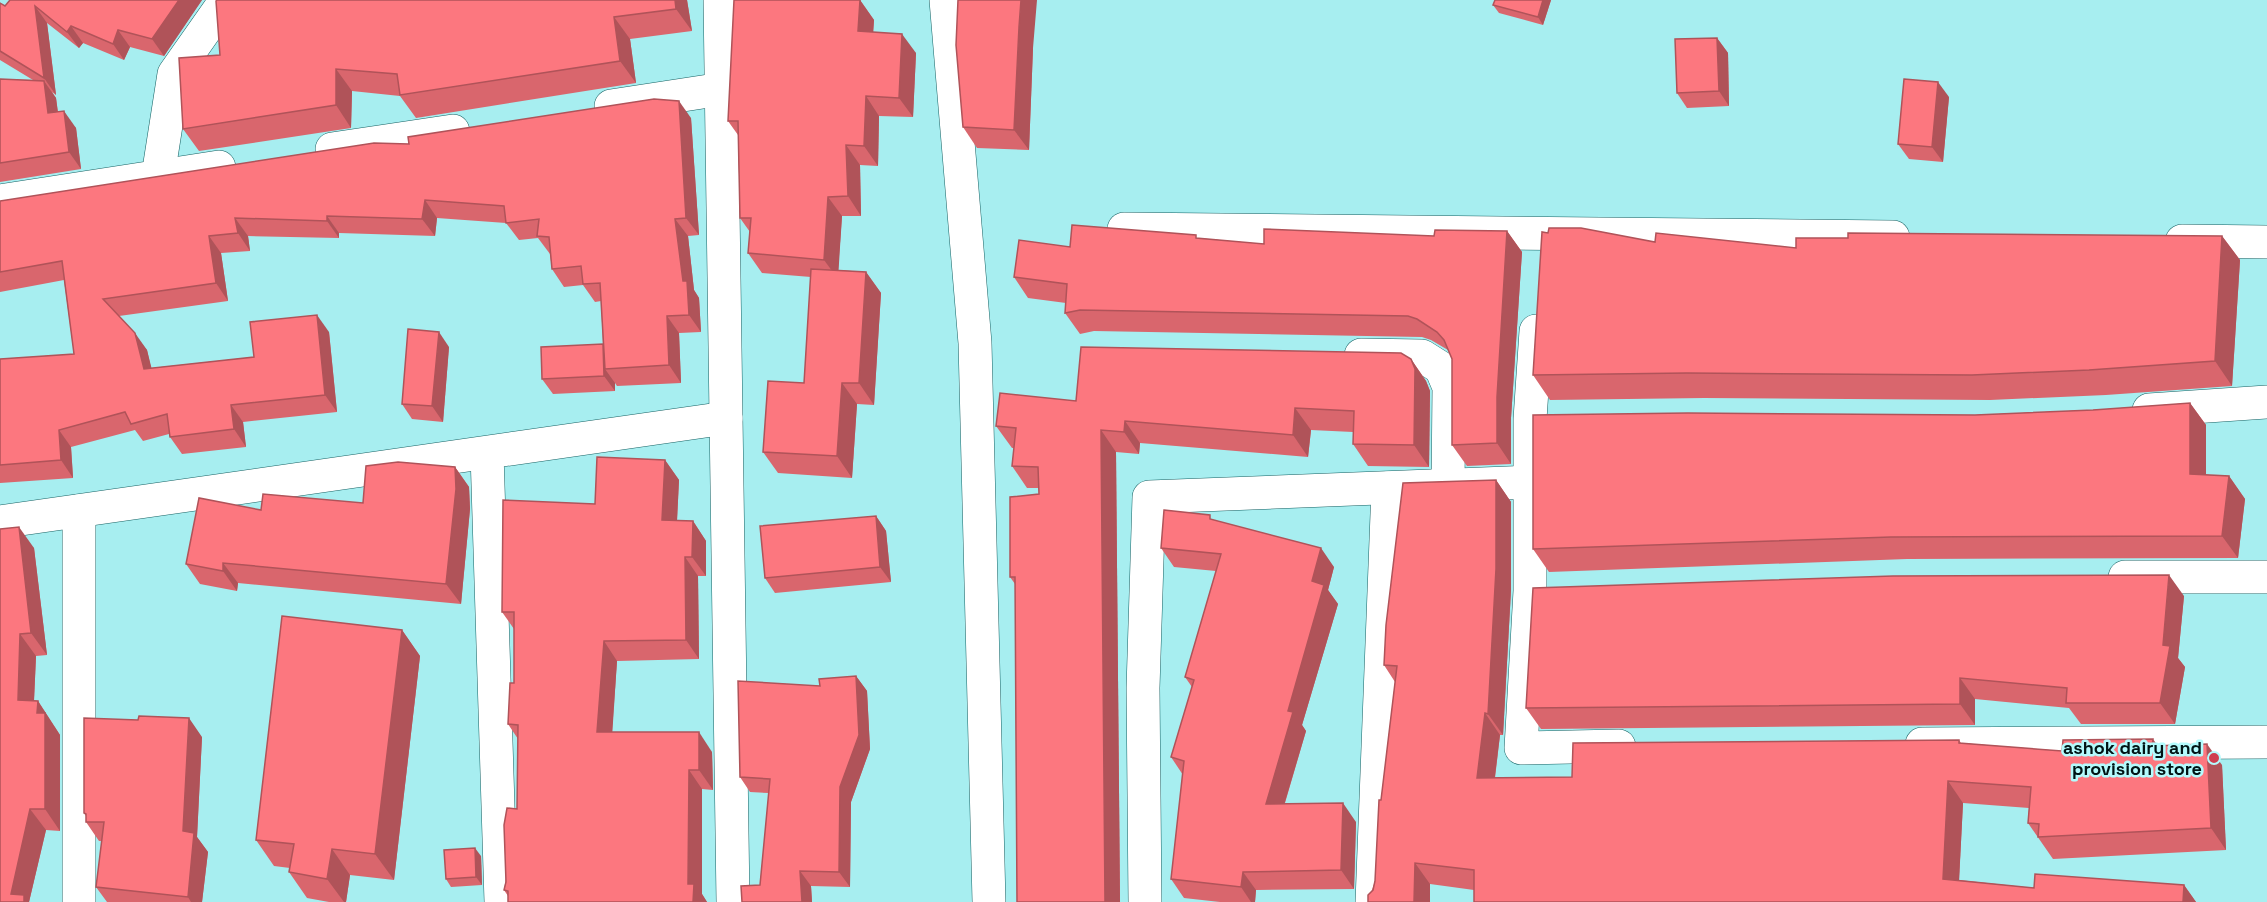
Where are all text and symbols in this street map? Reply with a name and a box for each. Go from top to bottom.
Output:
place label: ashok dairy and provision store [2063,736,2202,780]
marker: ashok dairy and provision store [2207,751,2221,765]

